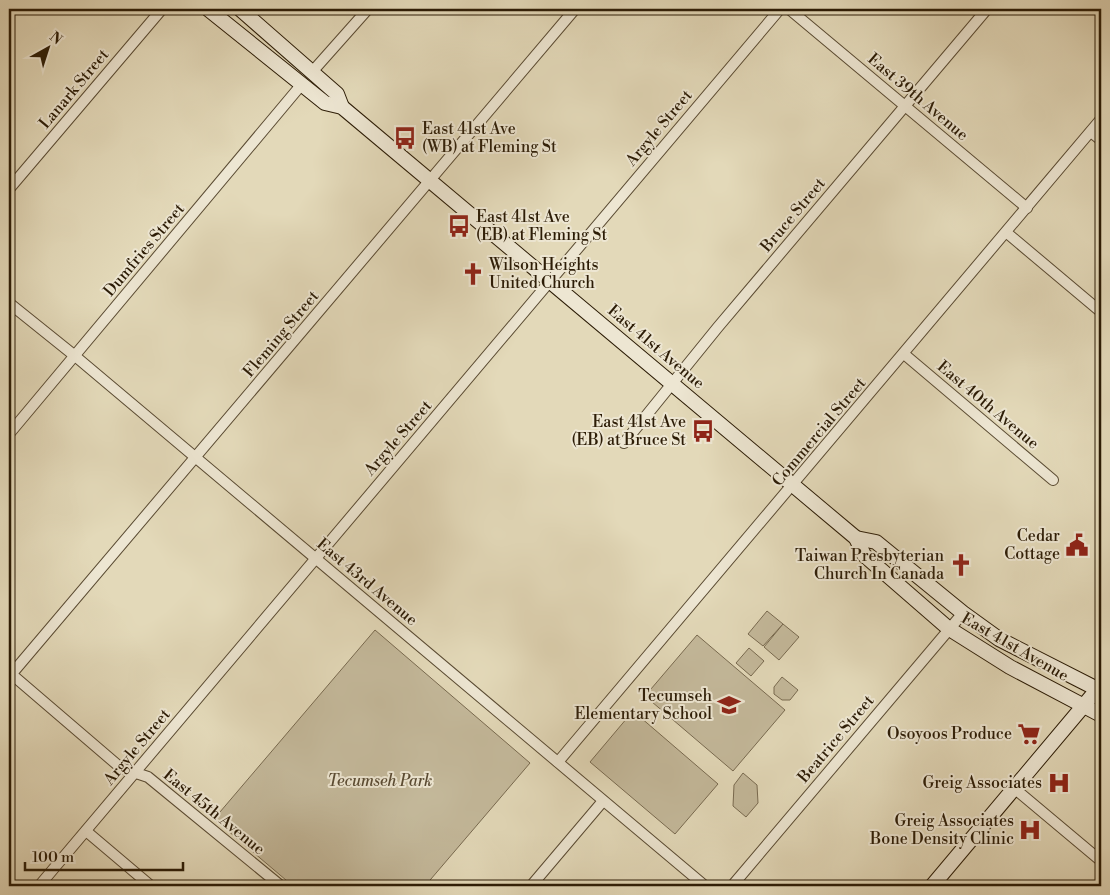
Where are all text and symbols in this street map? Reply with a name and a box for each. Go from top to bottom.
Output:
north arrow [22,22,72,72]
text: N [46,28,66,49]
street label: Lanark Street [35,45,113,133]
street label: East 39th Avenue [864,49,972,145]
street label: Argyle Street [621,86,697,171]
place label: East 41st Ave (WB) at Fleming St [422,119,557,157]
bus stop icon: East 41st Ave (WB) at Fleming St [392,125,418,151]
street label: Bruce Street [756,174,830,257]
street label: Dumfries Street [99,199,189,301]
place label: East 41st Ave (EB) at Fleming St [476,207,607,245]
bus stop icon: East 41st Ave (EB) at Fleming St [446,213,472,239]
place label: Wilson Heights United Church [488,255,598,293]
church icon: Wilson Heights United Church [460,261,486,287]
street label: Fleming Street [239,286,323,381]
street label: East 41st Avenue [603,301,709,393]
street label: East 40th Avenue [933,357,1043,453]
street label: Commercial Street [768,373,871,490]
street label: Argyle Street [359,396,436,481]
place label: East 41st Ave (EB) at Bruce St [571,412,686,450]
bus stop icon: East 41st Ave (EB) at Bruce St [690,418,716,444]
place label: Cedar Cottage [1004,526,1060,564]
public building icon: Cedar Cottage [1064,532,1090,558]
street label: East 43rd Avenue [312,534,422,630]
place label: Taiwan Presbyterian Church In Canada [795,546,945,584]
church icon: Taiwan Presbyterian Church In Canada [948,552,974,578]
street label: East 41st Avenue [958,608,1072,686]
place label: Tecumseh Elementary School [575,686,712,724]
street label: Beatrice Street [793,691,879,788]
school or university icon: Tecumseh Elementary School [716,692,742,718]
street label: Argyle Street [99,705,175,790]
supermarket icon: Osoyoos Produce [1016,721,1042,747]
place label: Osoyoos Produce [887,724,1012,744]
street label: East 45th Avenue [159,765,269,859]
hospital icon: Greig Associates [1046,770,1072,796]
park label: Tecumseh Park [328,771,432,791]
place label: Greig Associates [922,773,1042,793]
place label: Greig Associates Bone Density Clinic [869,811,1014,849]
hospital icon: Greig Associates Bone Density Clinic [1017,817,1043,843]
scale bar [25,840,182,872]
text: 100 m [32,848,74,867]

